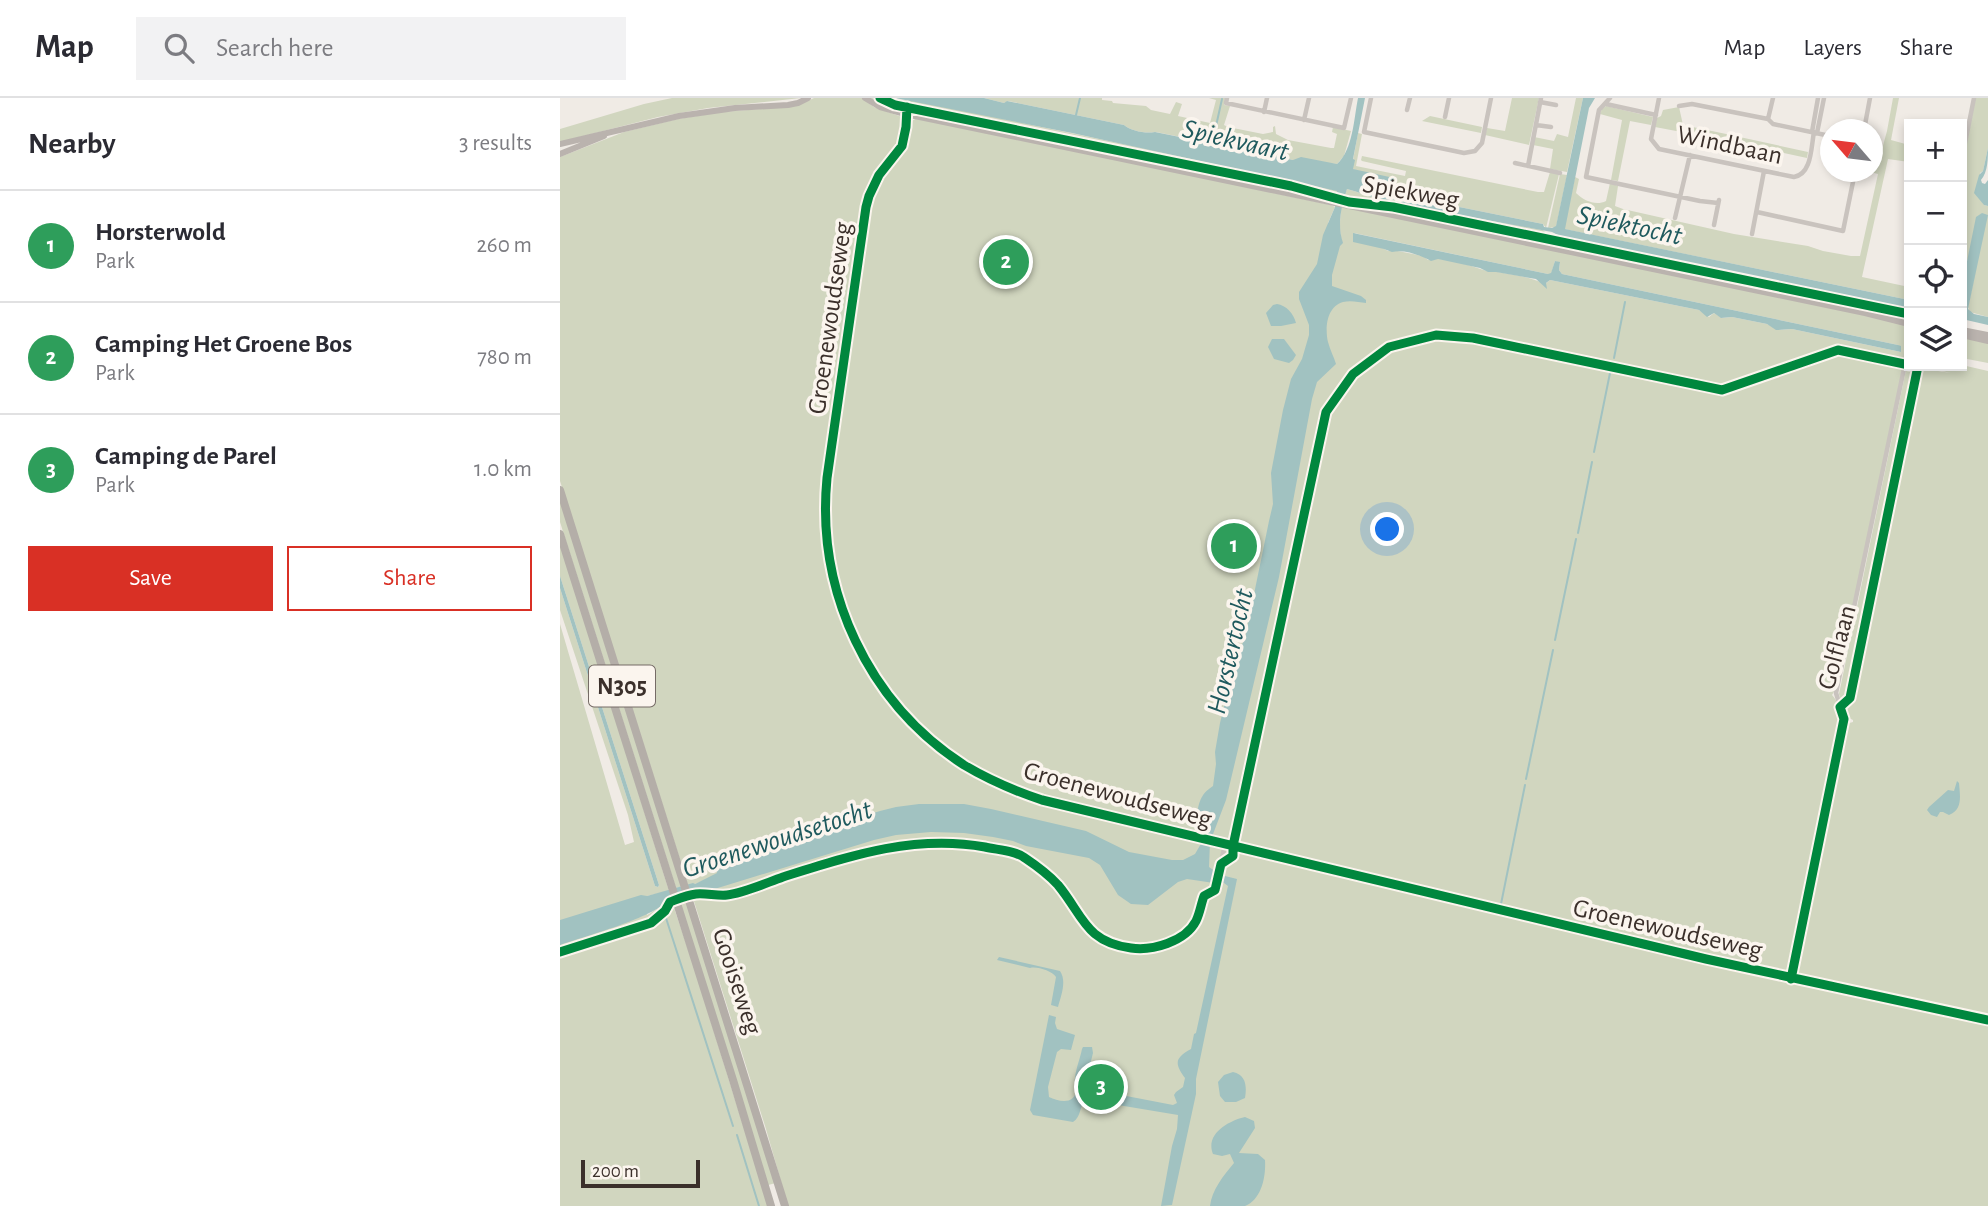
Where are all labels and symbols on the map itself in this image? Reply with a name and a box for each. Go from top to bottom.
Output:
water label: Spiekvaart [1180,115,1292,167]
north arrow [1820,119,1883,182]
street label: Windbaan [1675,121,1785,169]
street label: Spiekweg [1361,171,1461,213]
water label: Spiektocht [1574,201,1685,251]
street label: Groenewoudseweg [804,220,856,416]
pin: 2 [983,236,1029,288]
your location [1370,512,1404,546]
pin: 1 [1211,520,1257,572]
water label: Horstertocht [1203,585,1259,717]
street label: Golflaan [1813,602,1861,692]
road number: N305 [589,666,655,706]
street label: Groenewoudseweg [1021,757,1215,833]
water label: Groenewoudsetocht [679,796,877,884]
street label: Groenewoudseweg [1571,895,1765,963]
street label: Gooiseweg [708,925,767,1038]
pin: 3 [1078,1061,1124,1113]
scale bar [581,1157,700,1189]

